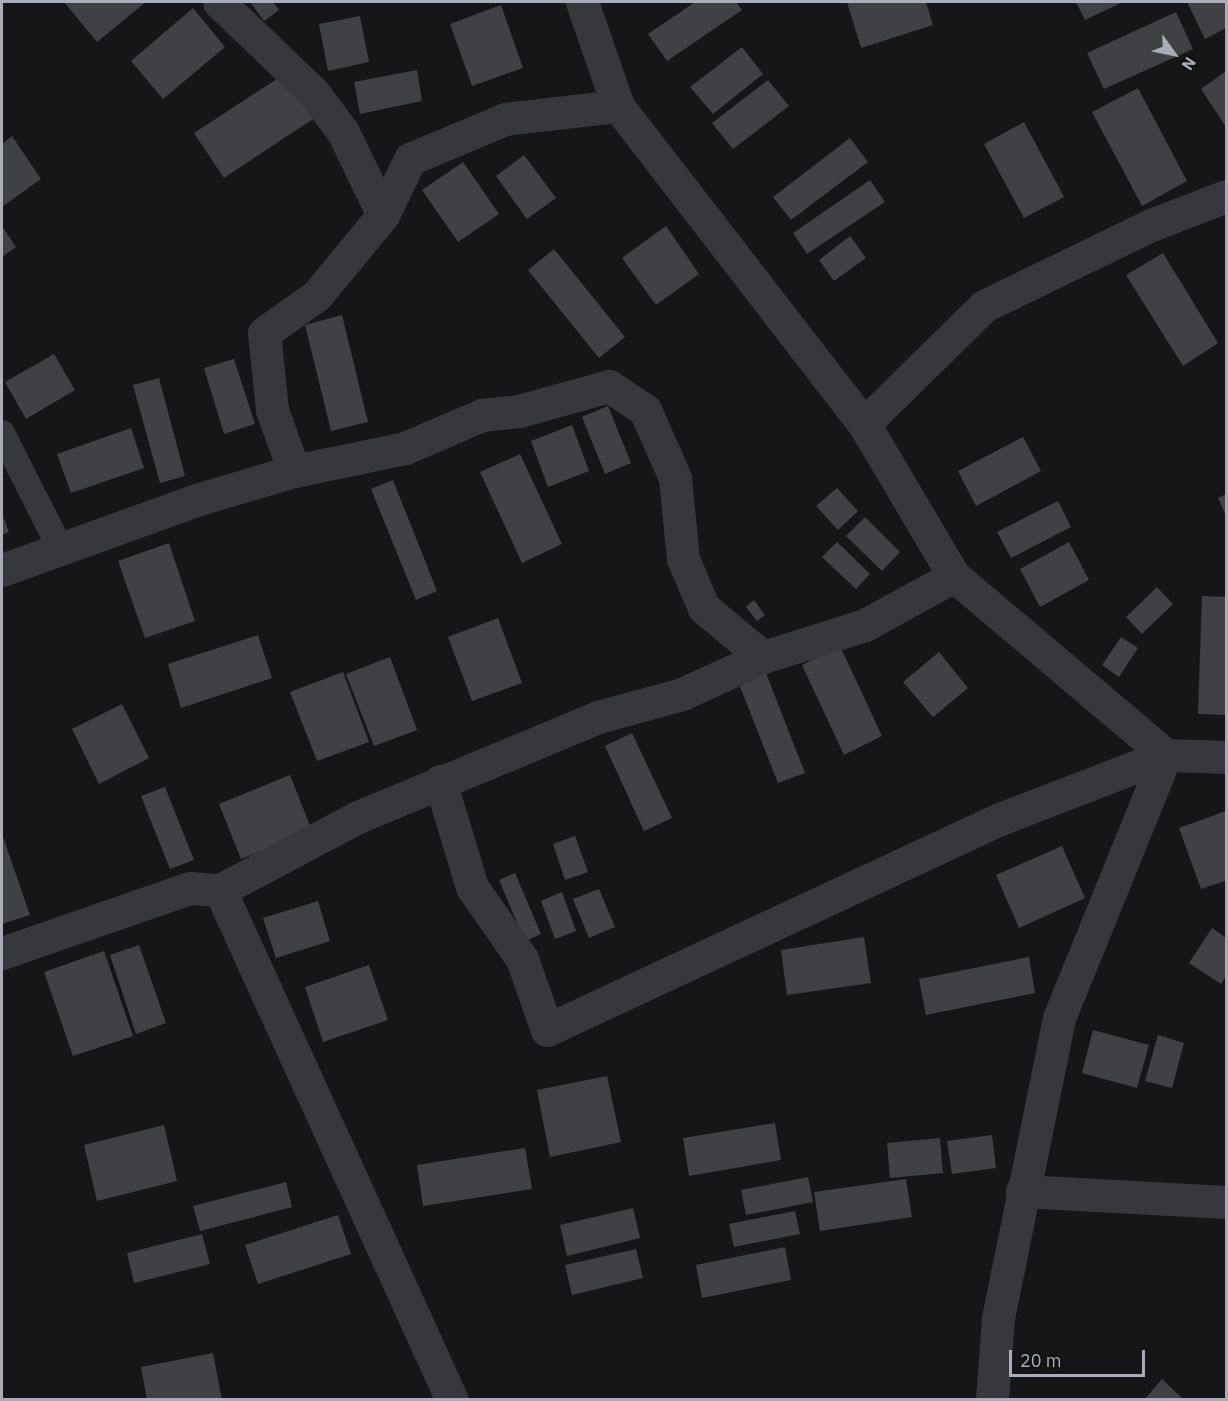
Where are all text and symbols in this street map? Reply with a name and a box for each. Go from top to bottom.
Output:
north arrow [1144,24,1204,84]
text: N [1178,53,1201,74]
scale bar [1012,1338,1148,1376]
text: 20 m [1020,1349,1062,1372]

